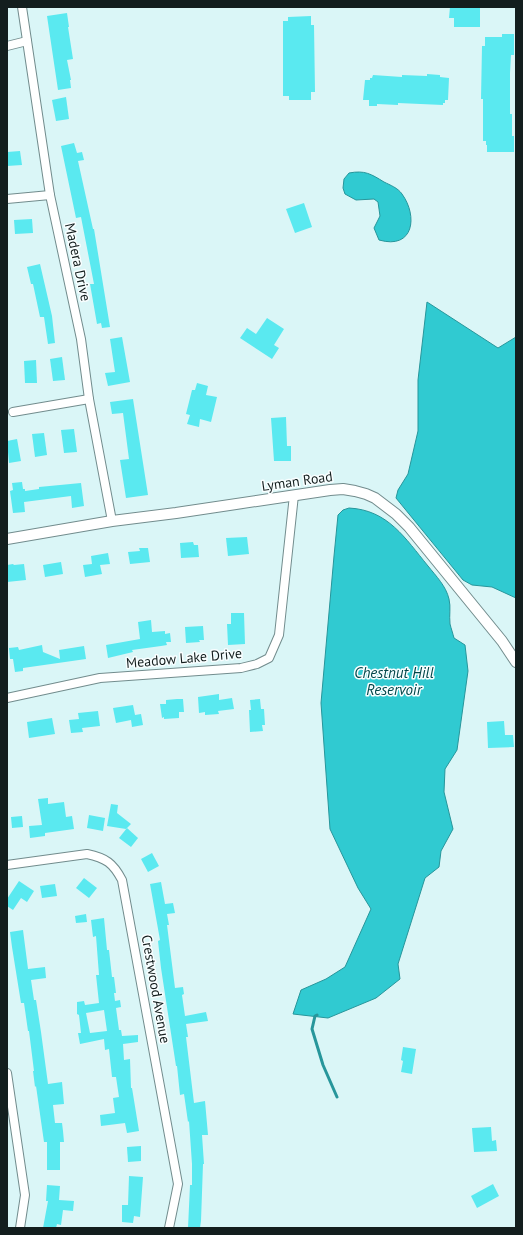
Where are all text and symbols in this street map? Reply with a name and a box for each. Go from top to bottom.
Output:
street label: Madera Drive [61,221,95,303]
street label: Lyman Road [260,467,334,495]
street label: Meadow Lake Drive [125,644,243,672]
water label: Chestnut Hill Reservoir [354,663,434,699]
street label: Crestwood Avenue [138,933,174,1045]

